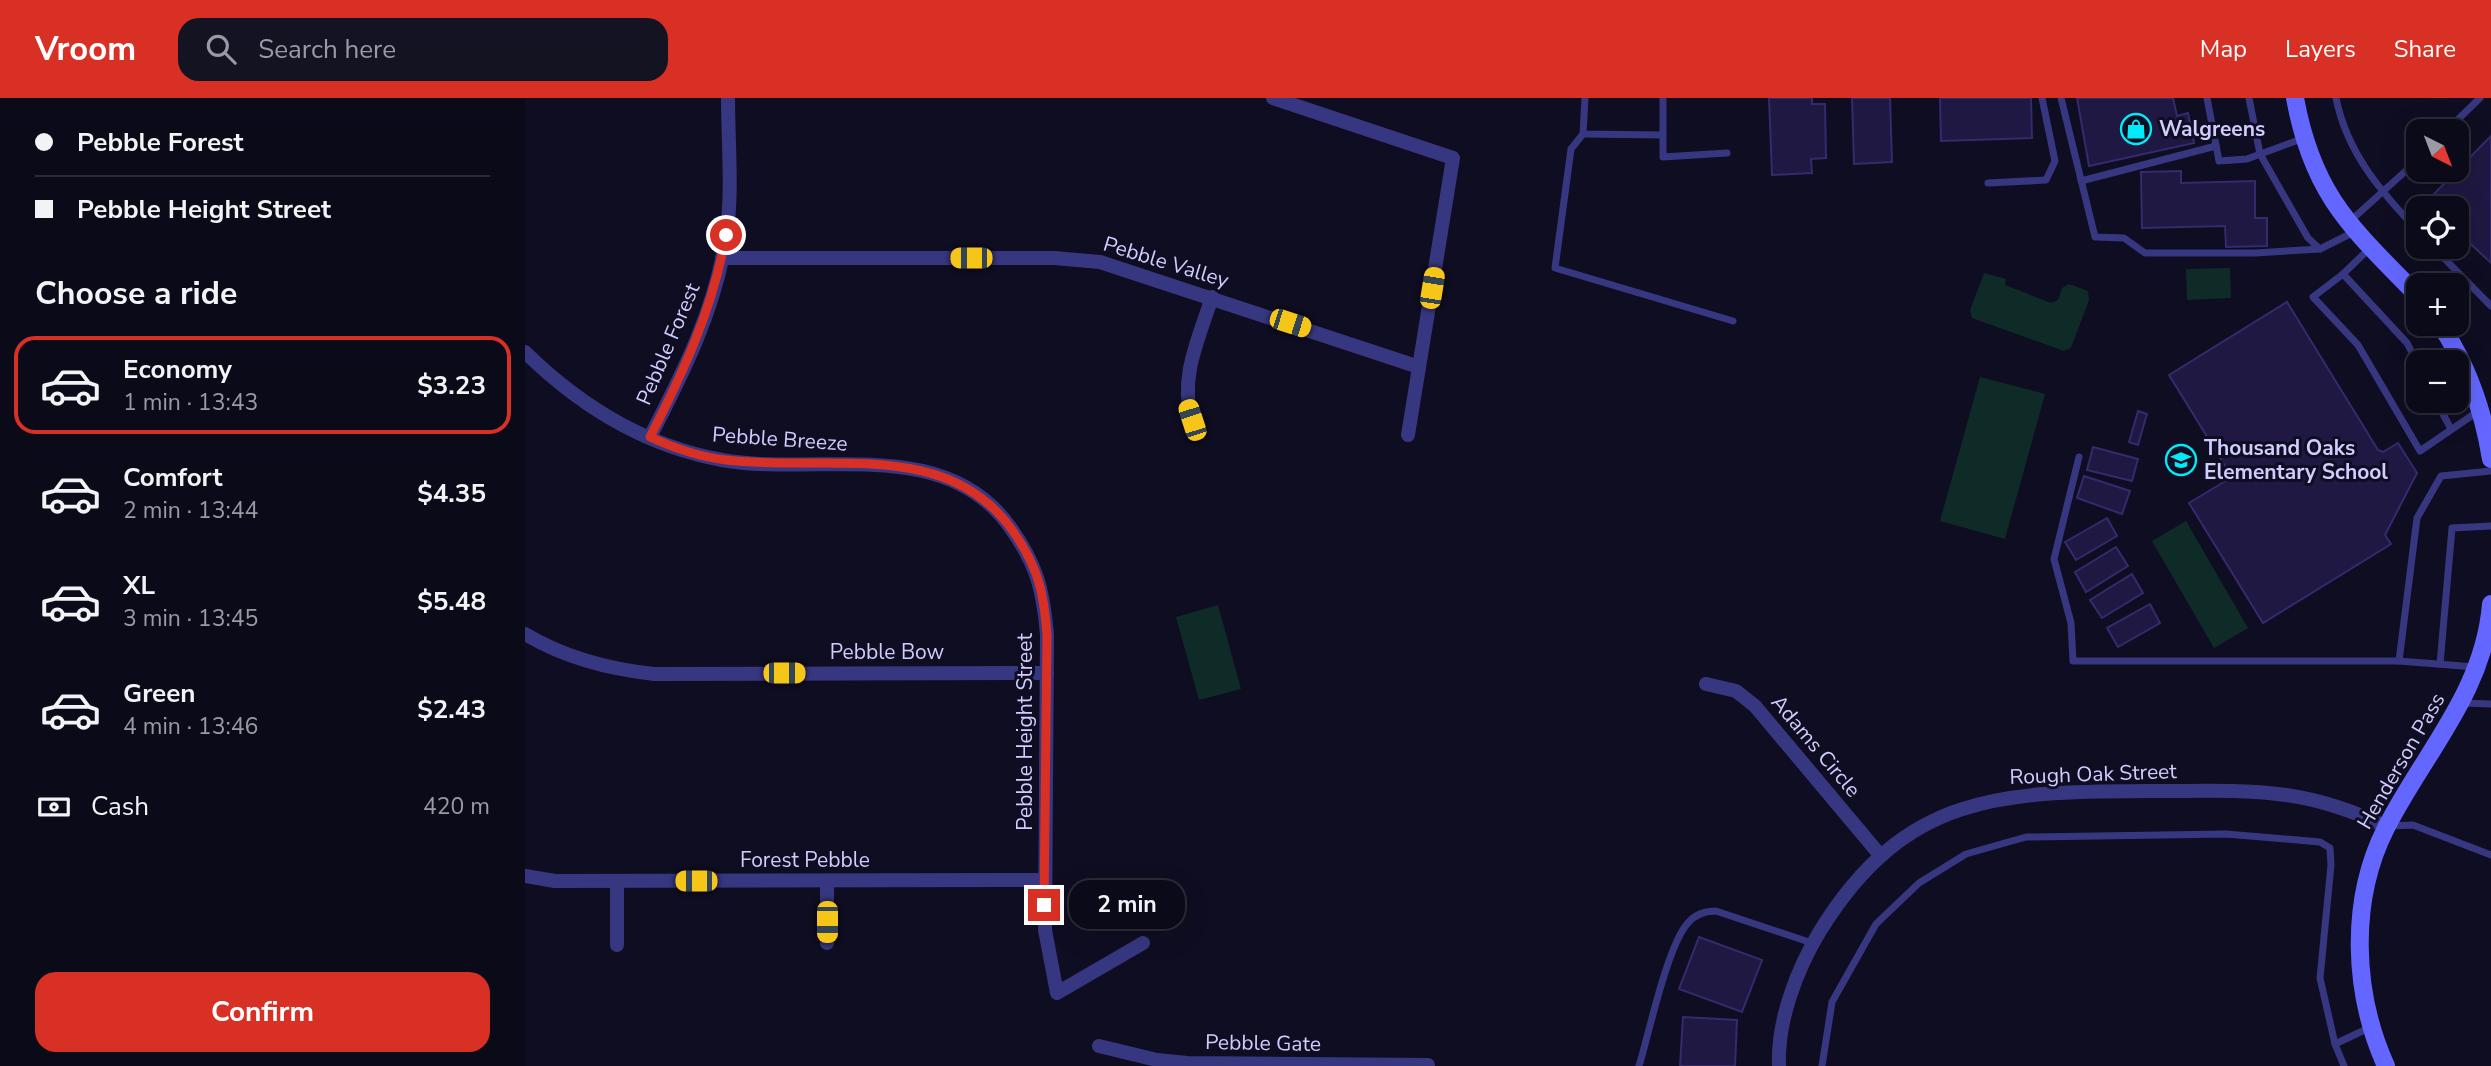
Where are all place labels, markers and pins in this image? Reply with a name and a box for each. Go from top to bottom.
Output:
shop icon: Walgreens [2119,112,2153,146]
place label: Walgreens [2159,115,2265,143]
place label: Thousand Oaks Elementary School [2204,434,2388,486]
school or university icon: Thousand Oaks Elementary School [2164,443,2198,477]

